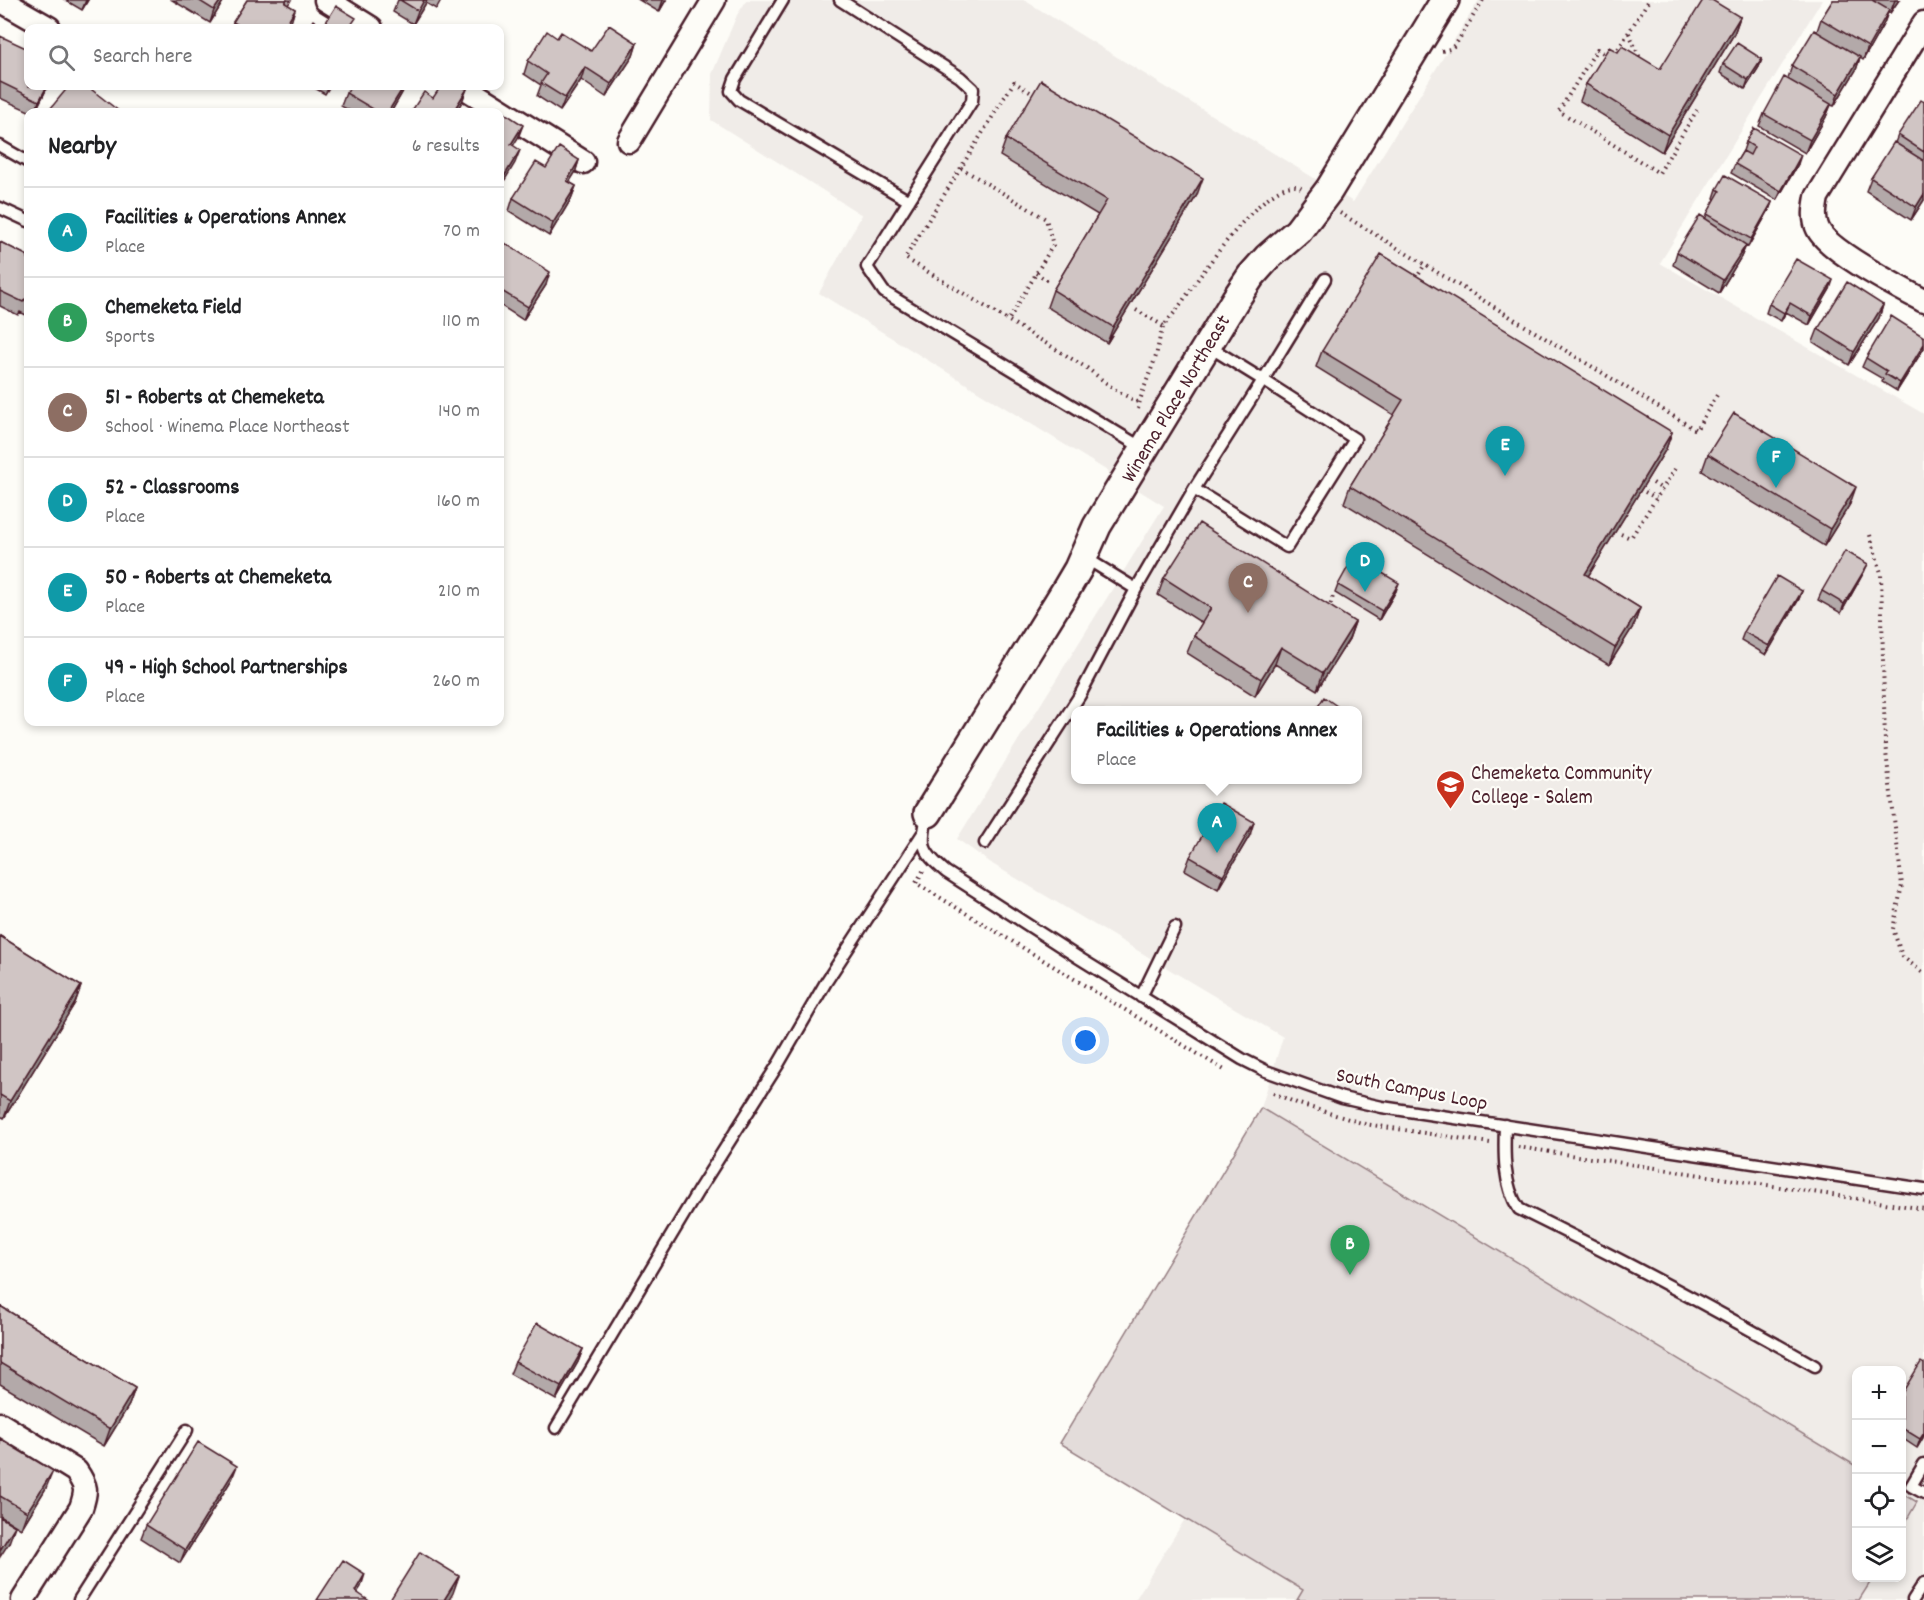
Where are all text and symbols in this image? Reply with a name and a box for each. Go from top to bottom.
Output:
search box [24,24,504,90]
icon: search [45,41,78,74]
text: Search here [93,42,192,73]
text: Nearby [48,129,116,166]
text: 6 results [412,133,480,161]
text: Facilities & Operations Annex [105,203,346,234]
text: A [62,218,73,246]
text: 70 m [443,218,480,246]
text: Place [105,234,145,262]
text: Chemeketa Field [105,293,242,324]
text: B [63,308,72,336]
text: 110 m [442,308,480,336]
street label: Winema Place Northeast [1115,310,1240,489]
text: Sports [105,324,155,352]
text: 51 - Roberts at Chemeketa [105,383,324,414]
text: C [63,398,72,426]
text: 140 m [438,398,480,426]
text: School · Winema Place Northeast [105,414,350,442]
pin: E [1486,426,1524,476]
pin: F [1756,438,1796,488]
text: 52 - Classrooms [105,473,239,504]
text: D [62,488,73,516]
text: 160 m [437,488,480,516]
text: Place [105,504,145,532]
pin: D [1346,542,1384,592]
text: 50 - Roberts at Chemeketa [105,563,331,594]
pin: C [1228,564,1268,613]
text: E [63,578,72,606]
text: 210 m [438,578,480,606]
text: Place [105,594,145,622]
text: 49 - High School Partnerships [105,653,348,684]
text: F [63,668,72,696]
text: 260 m [432,668,480,696]
text: Place [105,684,145,712]
popup [1071,706,1362,784]
text: Facilities & Operations Annex [1096,716,1337,747]
text: Place [1096,747,1136,775]
place label: Chemeketa Community College - Salem [1471,760,1652,814]
school or university icon: Chemeketa Community College - Salem [1434,768,1466,810]
pin: A [1198,804,1236,853]
your location [1071,1026,1100,1055]
street label: South Campus Loop [1333,1062,1490,1120]
pin: B [1330,1226,1370,1275]
map controls [1852,1366,1906,1582]
button: + [1852,1366,1906,1420]
button: − [1852,1420,1906,1474]
button: locate [1852,1474,1906,1528]
button: layers [1852,1528,1906,1582]

